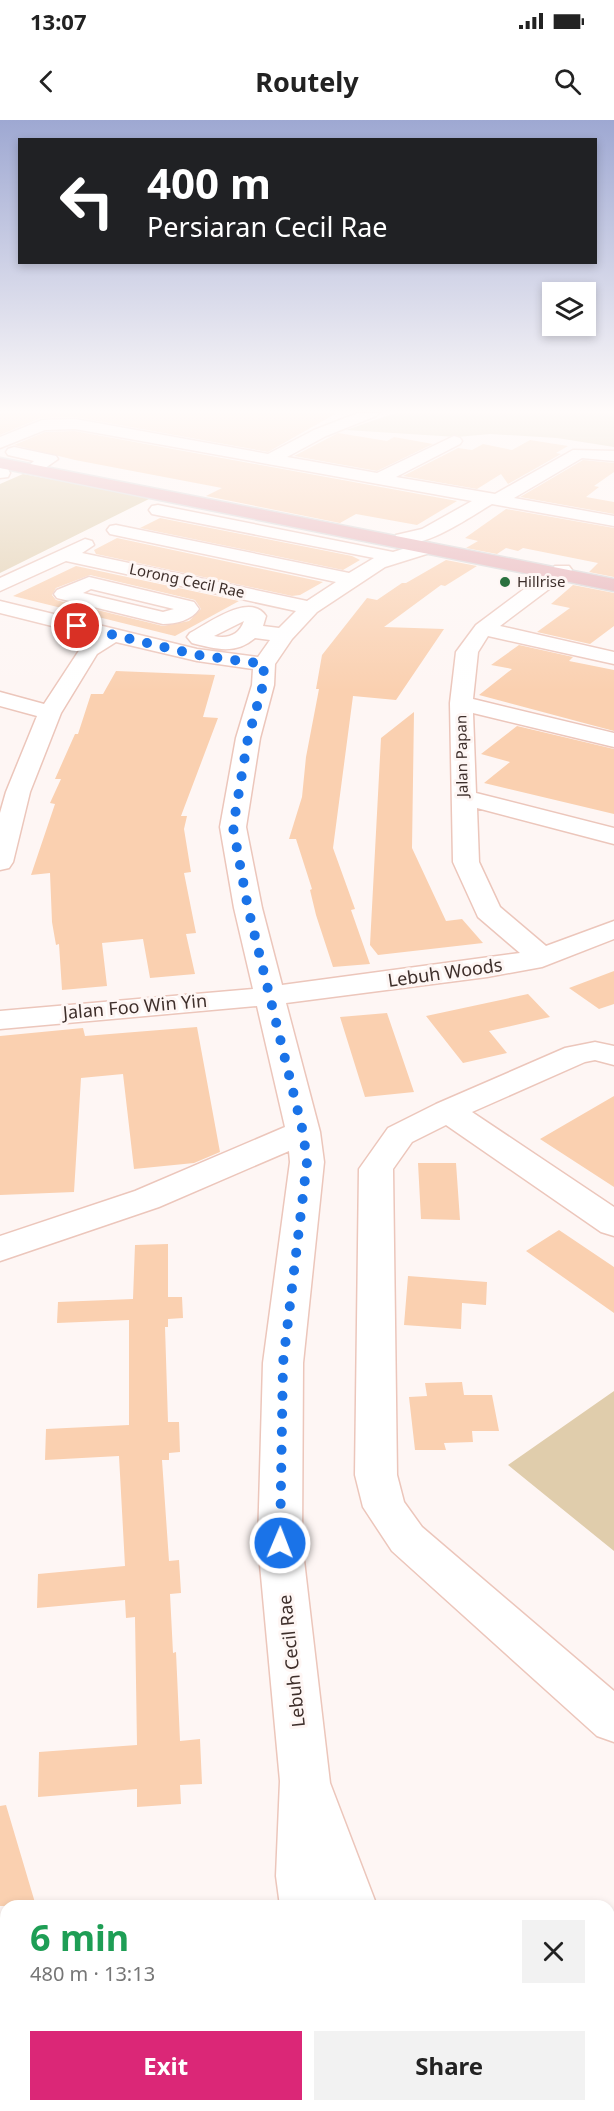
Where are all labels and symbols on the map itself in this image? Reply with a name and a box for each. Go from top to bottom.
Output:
street label: Lorong Cecil Rae [128,558,247,602]
place label: Hillrise [517,571,565,591]
marker: Hillrise [498,575,512,589]
pin [51,600,102,651]
street label: Jalan Papan [450,715,472,799]
street label: Lebuh Woods [386,952,504,992]
street label: Jalan Foo Win Yin [60,988,208,1024]
position arrow [248,1511,312,1575]
street label: Lebuh Cecil Rae [272,1594,310,1729]

